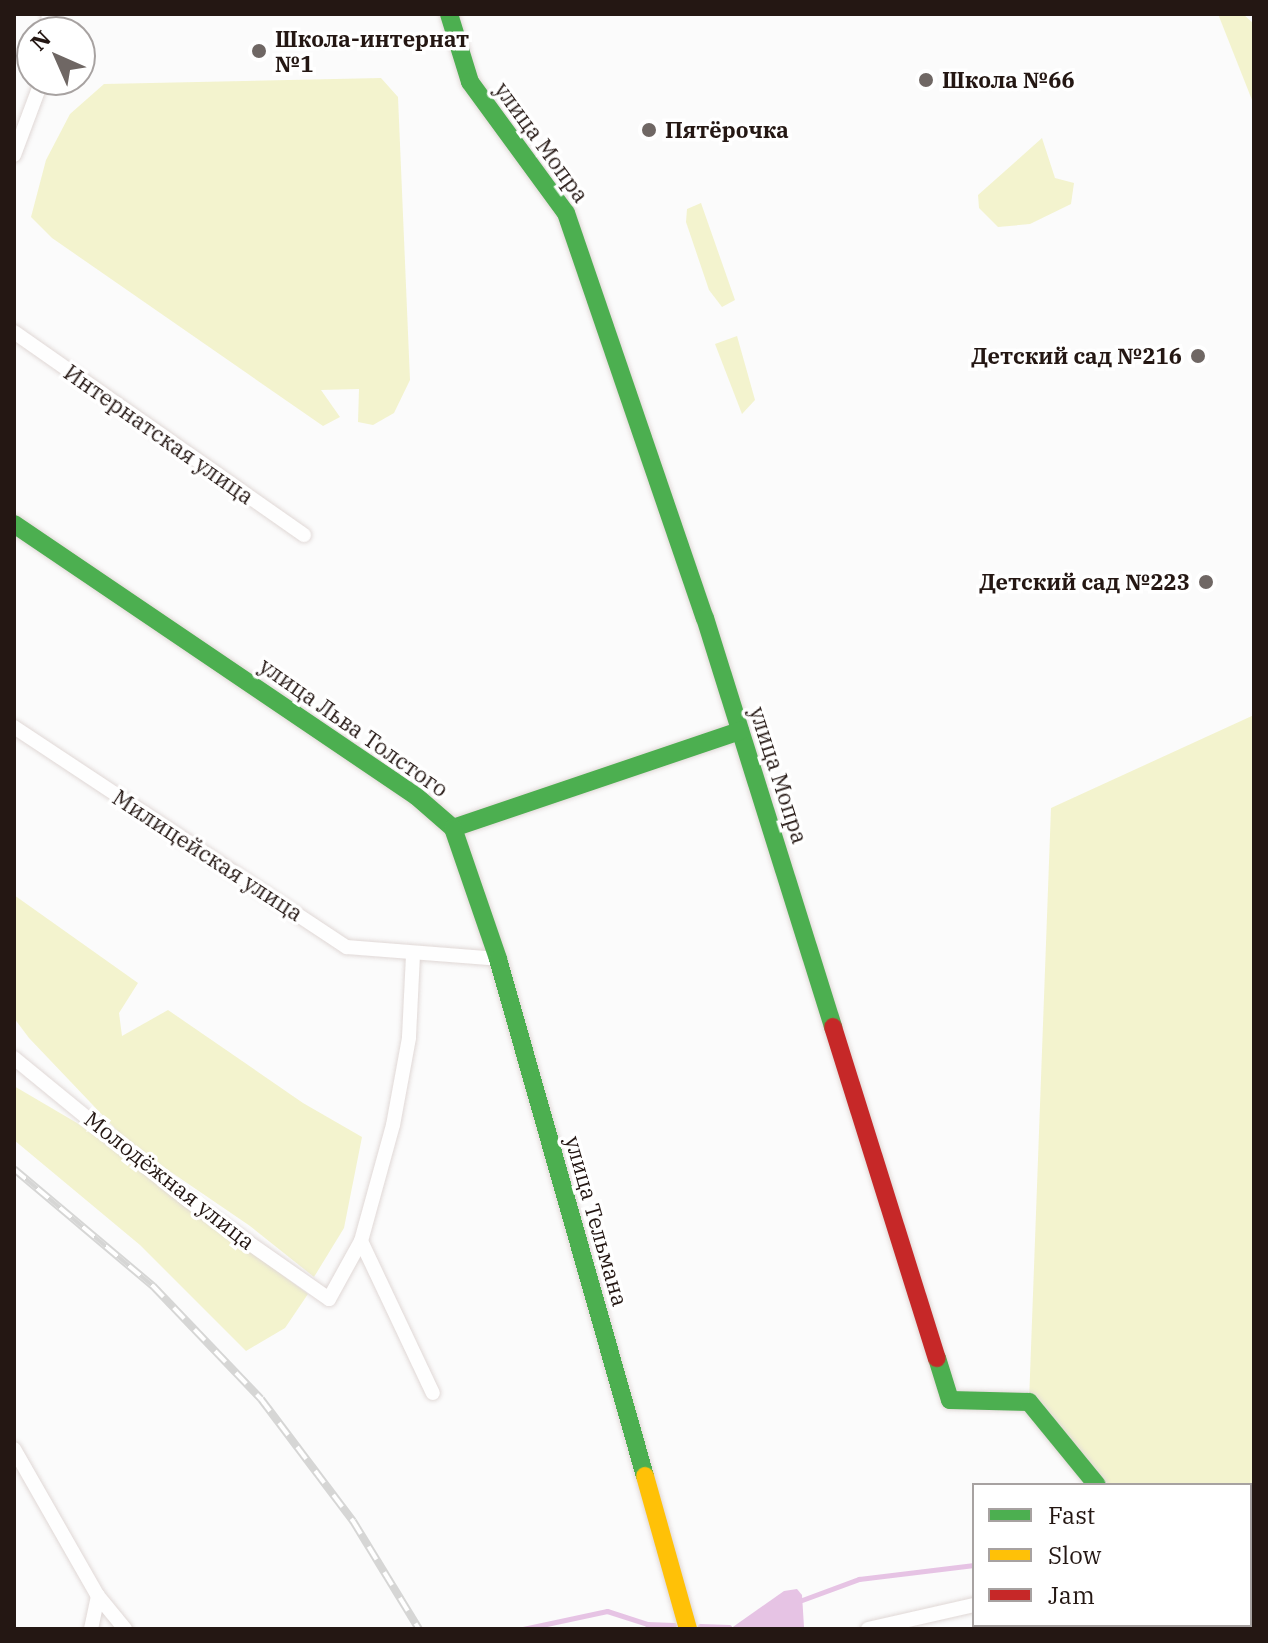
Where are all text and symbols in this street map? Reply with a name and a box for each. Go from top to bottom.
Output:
north arrow [16,16,96,96]
text: N [24,24,56,56]
place label: Школа-интернат №1 [275,25,469,76]
marker: Школа-интернат №1 [250,42,268,60]
place label: Школа №66 [942,67,1075,93]
marker: Школа №66 [917,71,935,89]
street label: улица Мопра [490,77,594,207]
place label: Пятёрочка [665,117,789,143]
marker: Пятёрочка [640,121,658,139]
place label: Детский сад №216 [971,343,1182,369]
marker: Детский сад №216 [1189,347,1207,365]
street label: Интернатская улица [59,359,259,509]
place label: Детский сад №223 [979,569,1190,595]
marker: Детский сад №223 [1197,573,1215,591]
street label: улица Льва Толстого [255,652,453,802]
street label: улица Мопра [744,703,814,847]
street label: Милицейская улица [108,784,308,926]
street label: Молодёжная улица [80,1105,260,1255]
street label: улица Тельмана [560,1133,634,1309]
legend [972,1483,1252,1627]
text: Fast [1048,1499,1095,1531]
text: Slow [1048,1539,1101,1571]
text: Jam [1048,1579,1095,1611]

